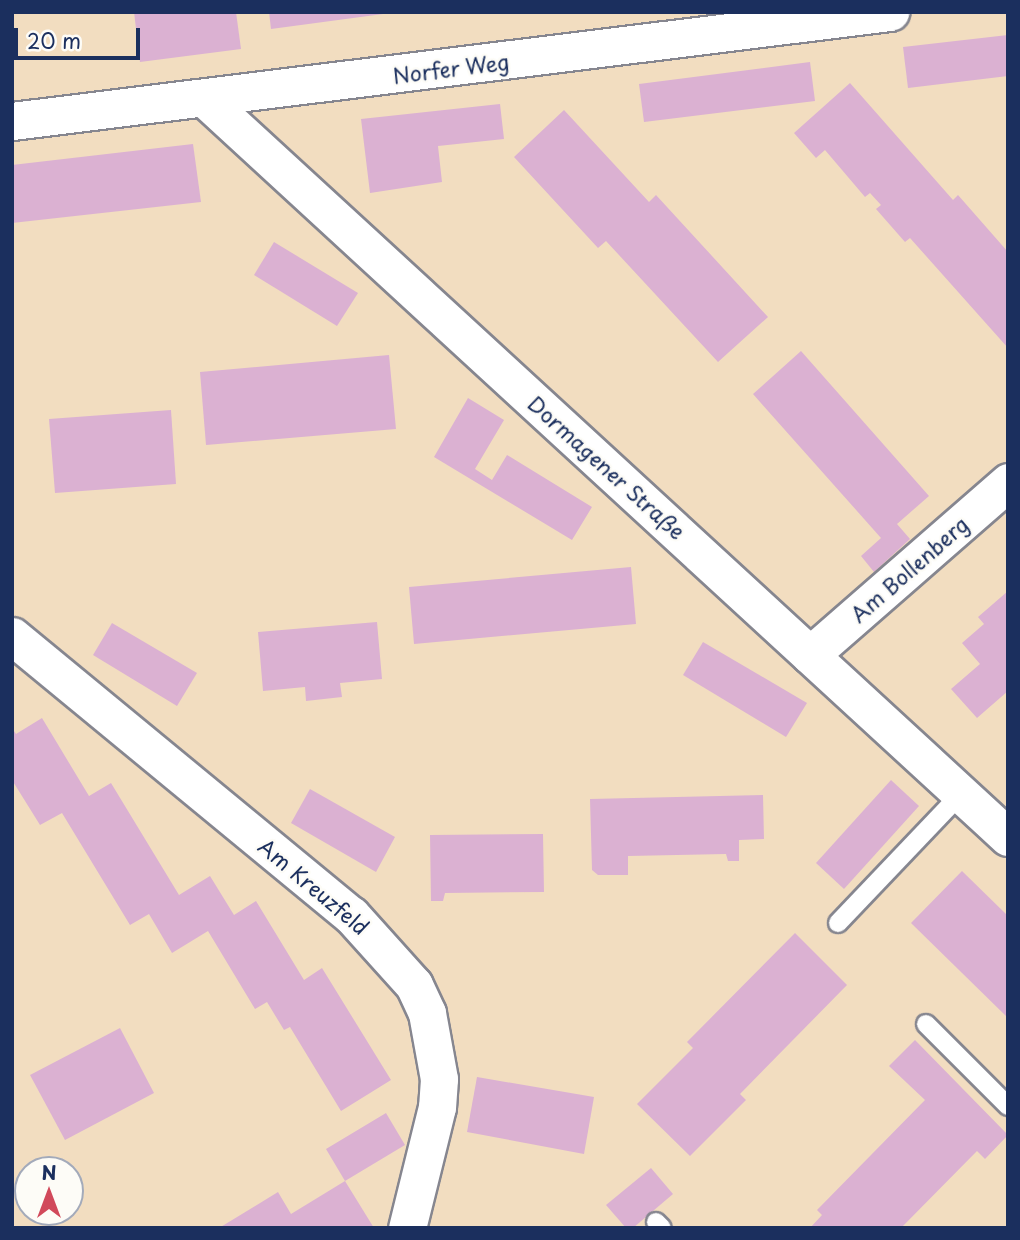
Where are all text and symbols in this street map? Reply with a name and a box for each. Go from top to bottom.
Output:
scale bar [18,14,144,58]
text: 20 m [27,24,81,56]
street label: Norfer Weg [391,48,511,88]
street label: Dormagener Straße [523,390,691,544]
street label: Am Bollenberg [845,511,973,627]
street label: Am Kreuzfeld [254,833,374,939]
north arrow [14,1156,84,1226]
text: N [41,1158,57,1186]

